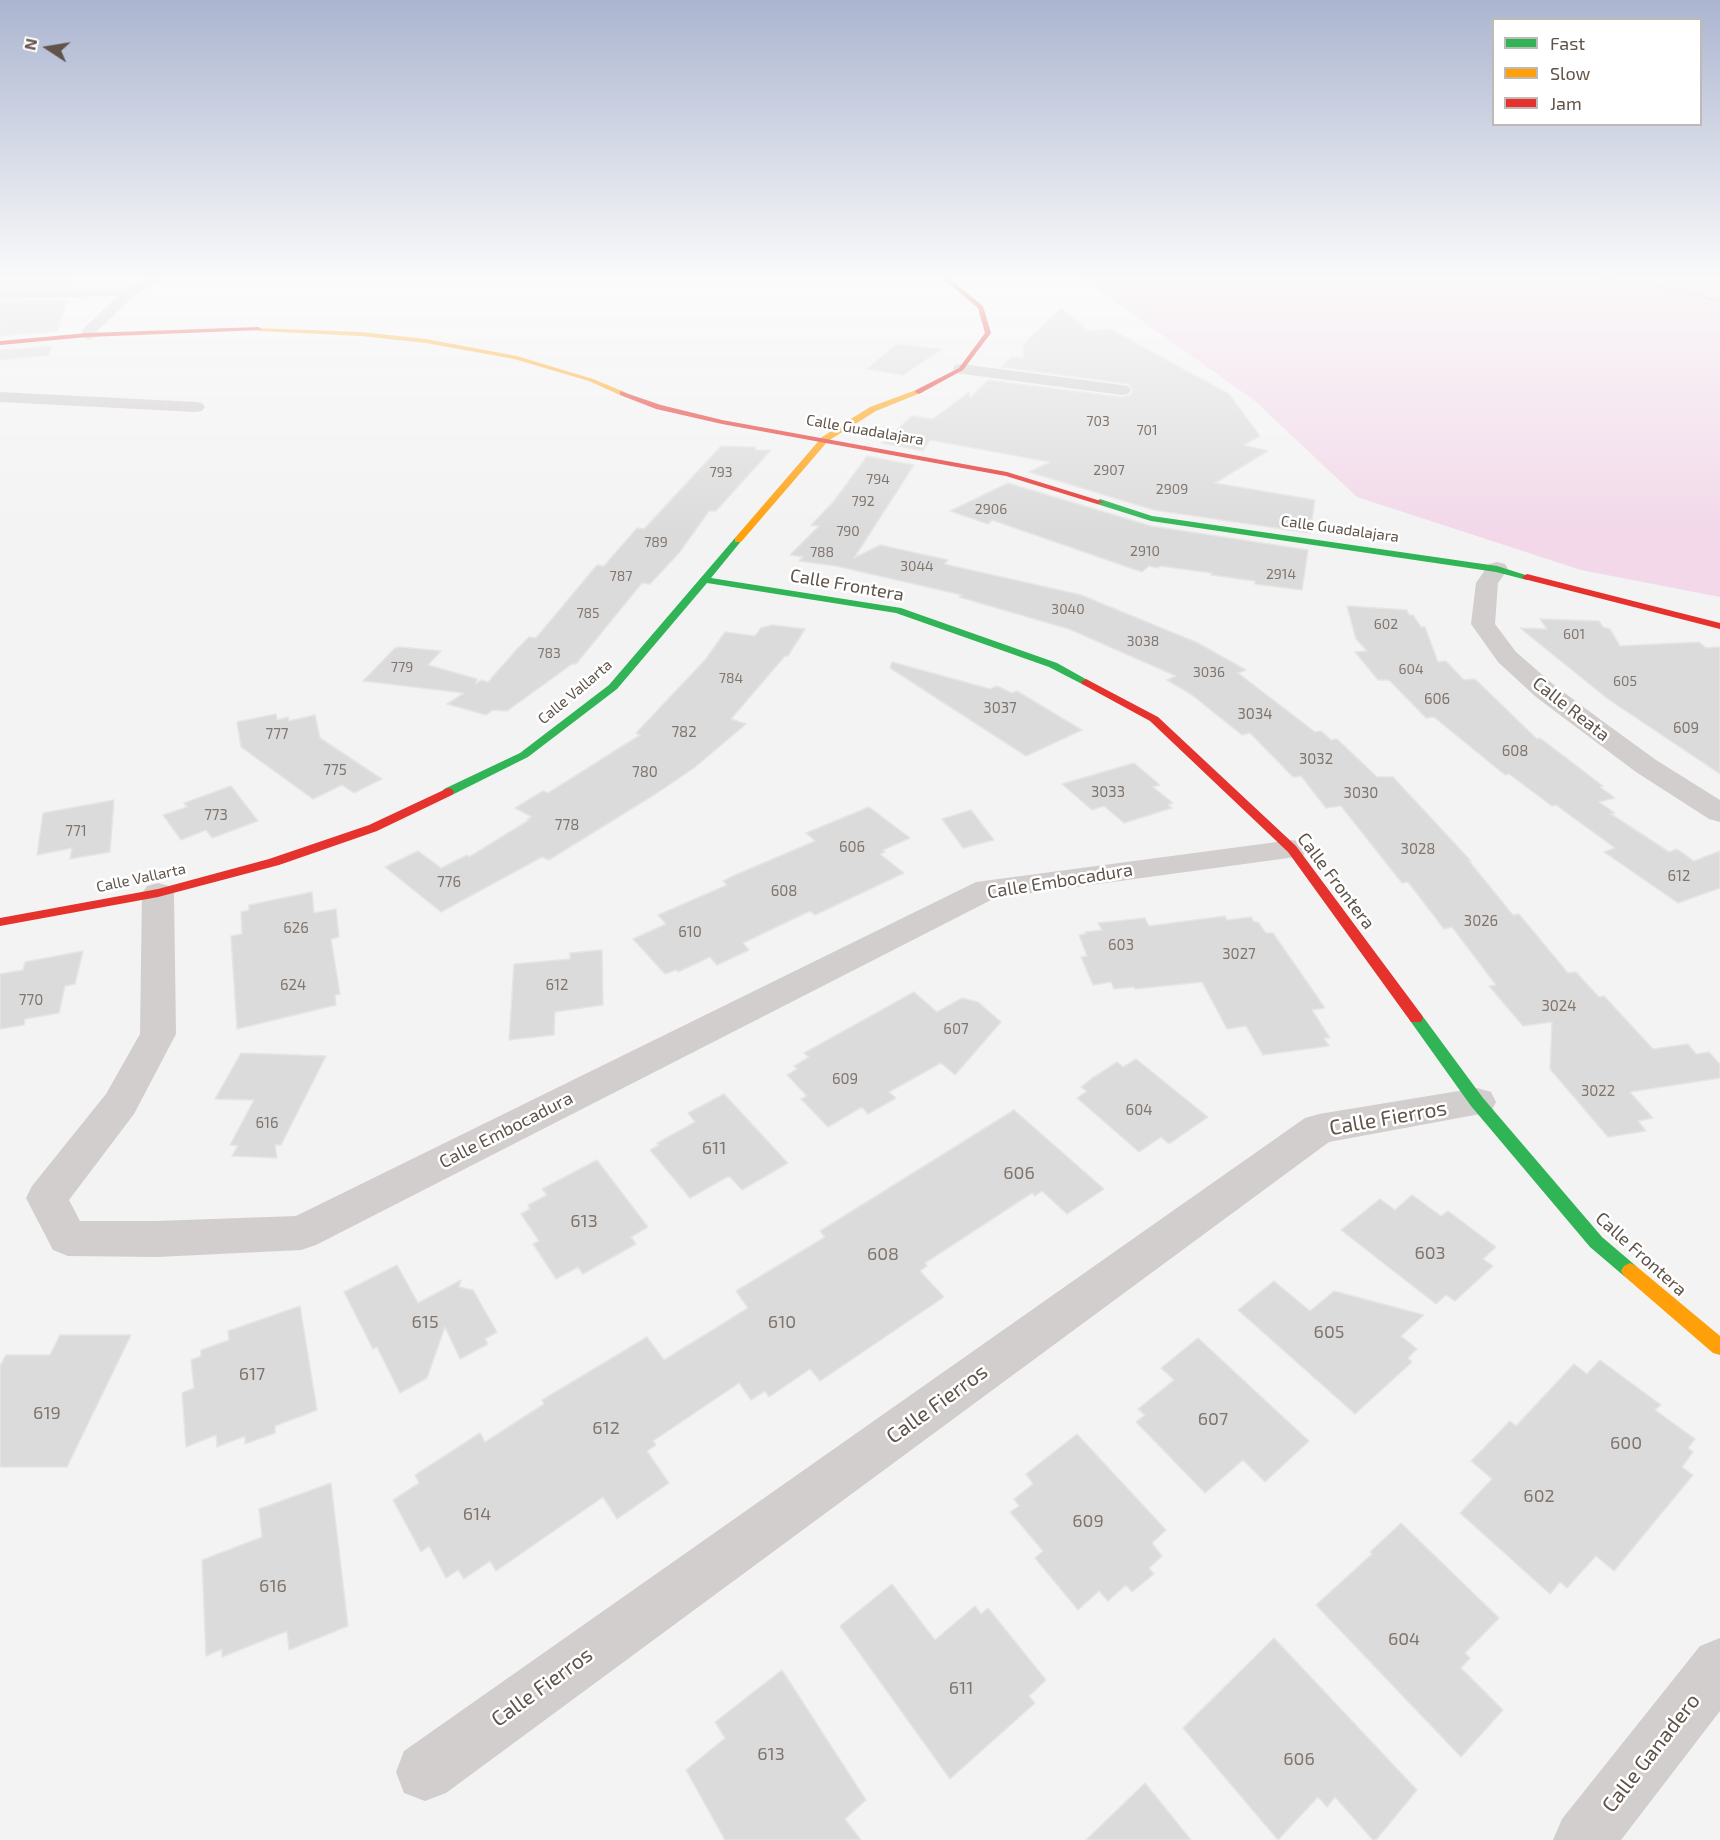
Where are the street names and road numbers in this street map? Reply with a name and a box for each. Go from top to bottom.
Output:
street label: Calle Guadalajara [805,411,925,449]
street label: Calle Guadalajara [1280,512,1400,546]
street label: Calle Frontera [788,564,906,606]
street label: Calle Vallarta [534,656,616,728]
street label: Calle Reata [1528,672,1614,746]
street label: Calle Frontera [1293,828,1379,934]
street label: Calle Embocadura [986,859,1134,903]
street label: Calle Vallarta [95,860,187,896]
street label: Calle Embocadura [436,1087,576,1173]
street label: Calle Fierros [1327,1095,1449,1141]
street label: Calle Frontera [1591,1207,1691,1301]
street label: Calle Fierros [881,1359,993,1449]
street label: Calle Fierros [486,1642,598,1732]
street label: Calle Ganadero [1597,1689,1705,1817]

